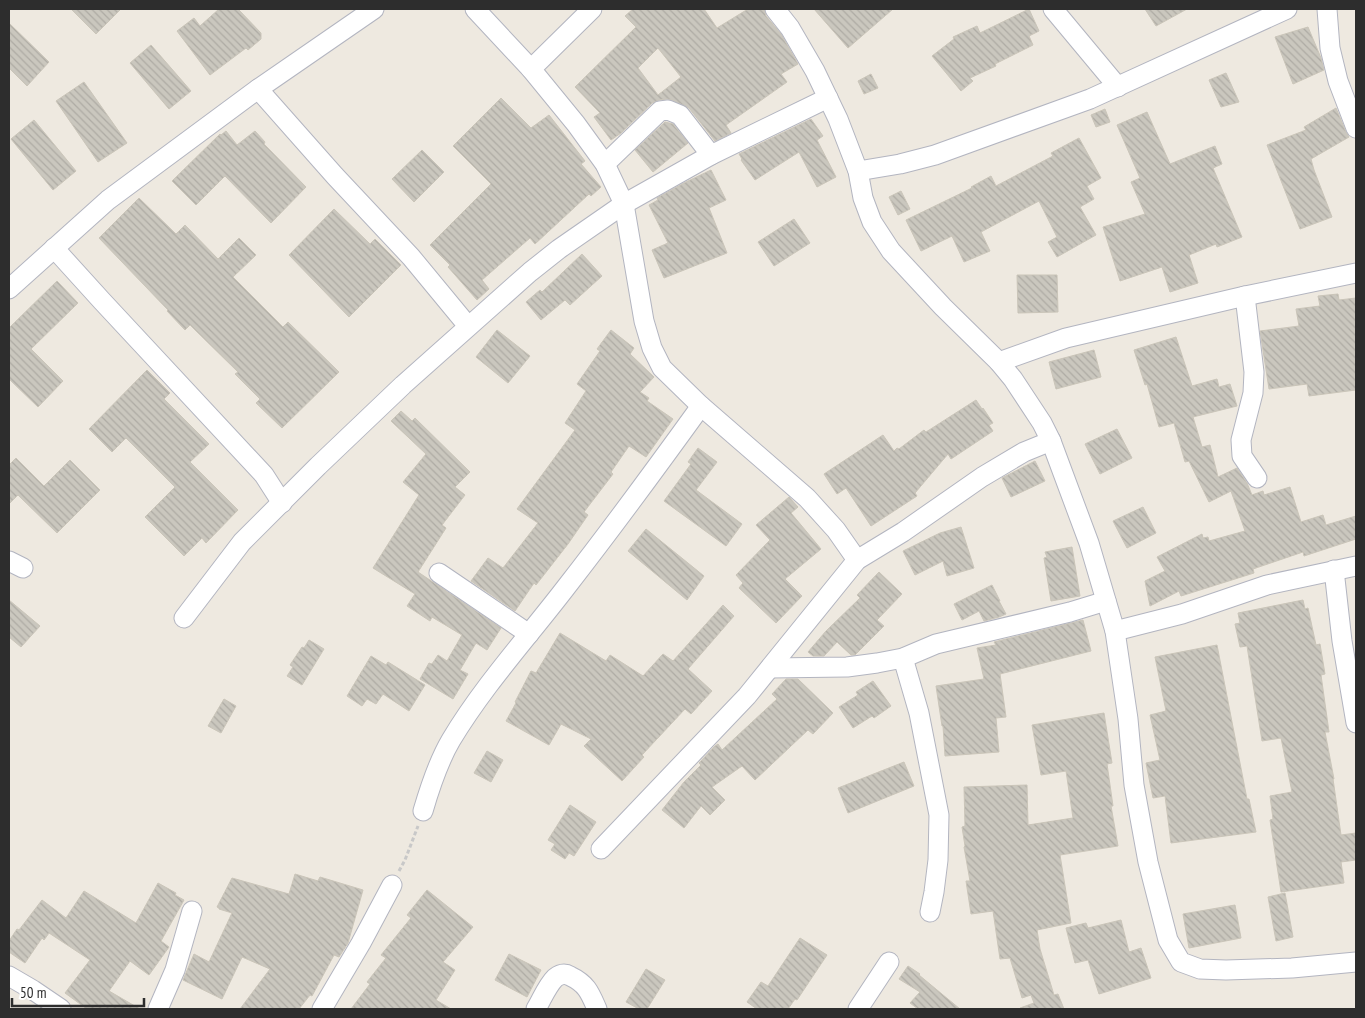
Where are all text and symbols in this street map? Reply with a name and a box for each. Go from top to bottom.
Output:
scale bar [12,976,145,1008]
text: 50 m [20,983,46,1002]

